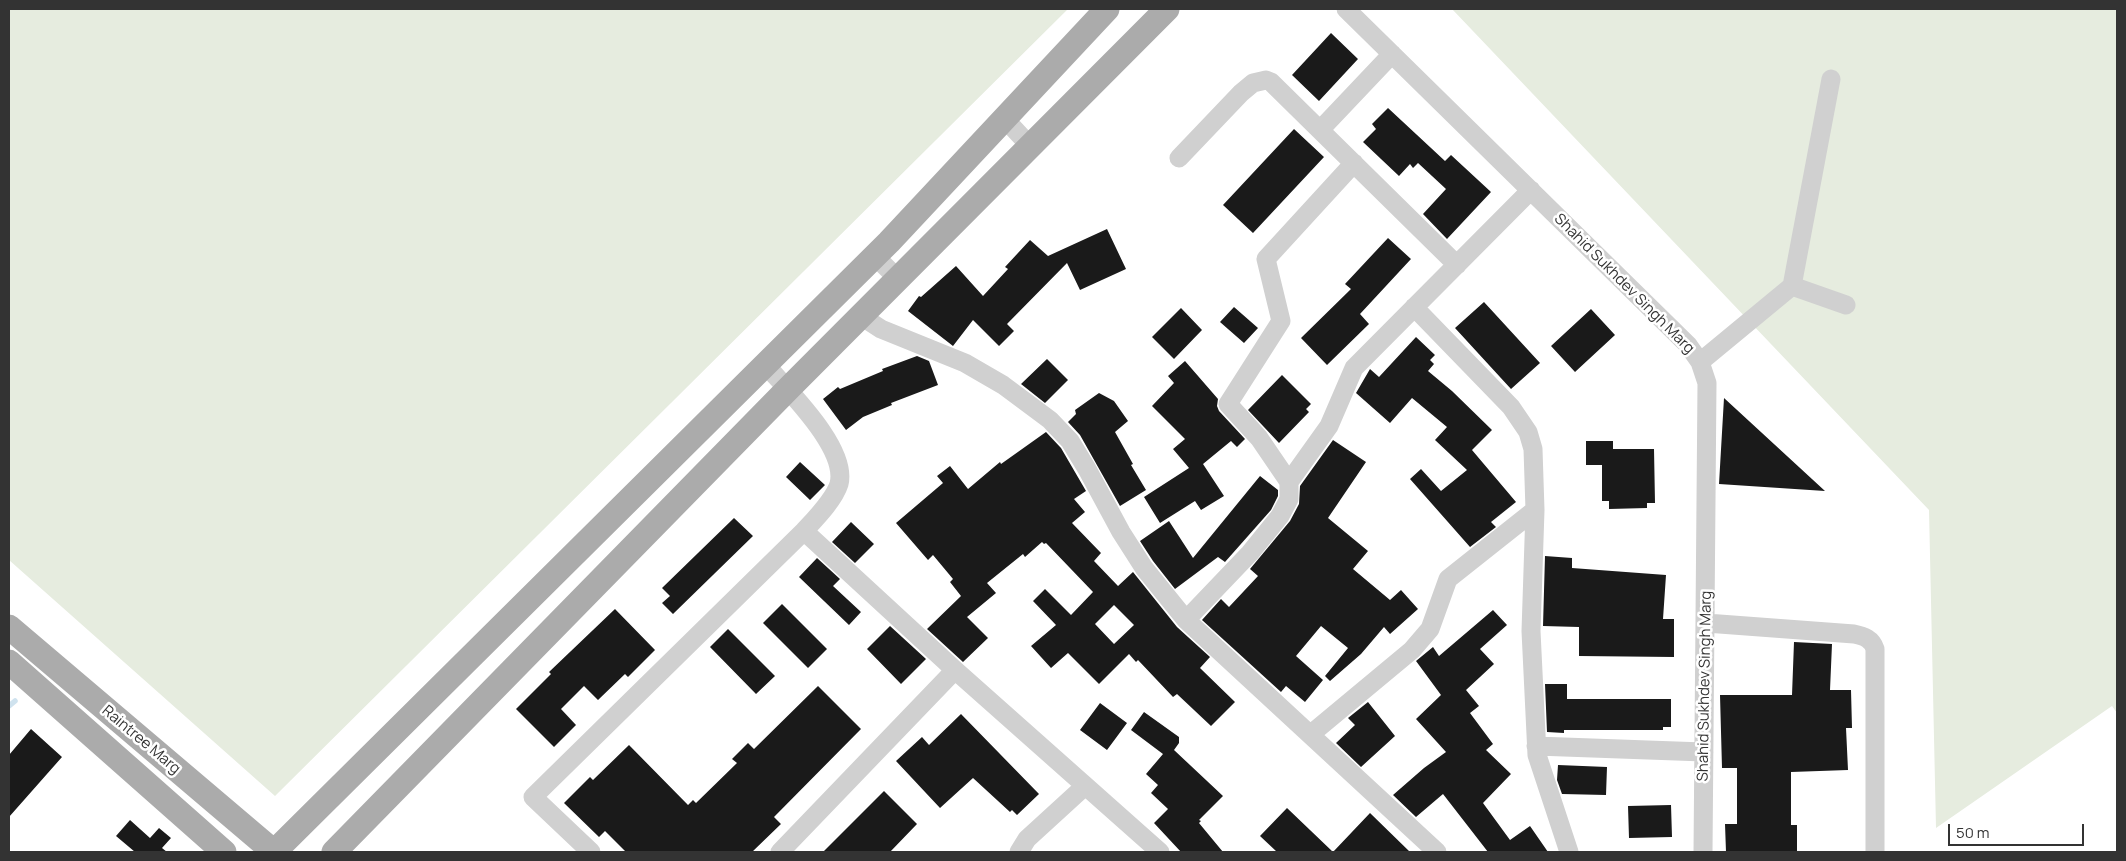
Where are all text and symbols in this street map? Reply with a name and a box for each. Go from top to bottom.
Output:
street label: Shahid Sukhdev Singh Marg [1550,210,1698,358]
street label: Shahid Sukhdev Singh Marg [1694,591,1716,781]
street label: Raintree Marg [98,702,184,778]
scale bar [1951,814,2087,846]
text: 50 m [1956,822,1990,843]

